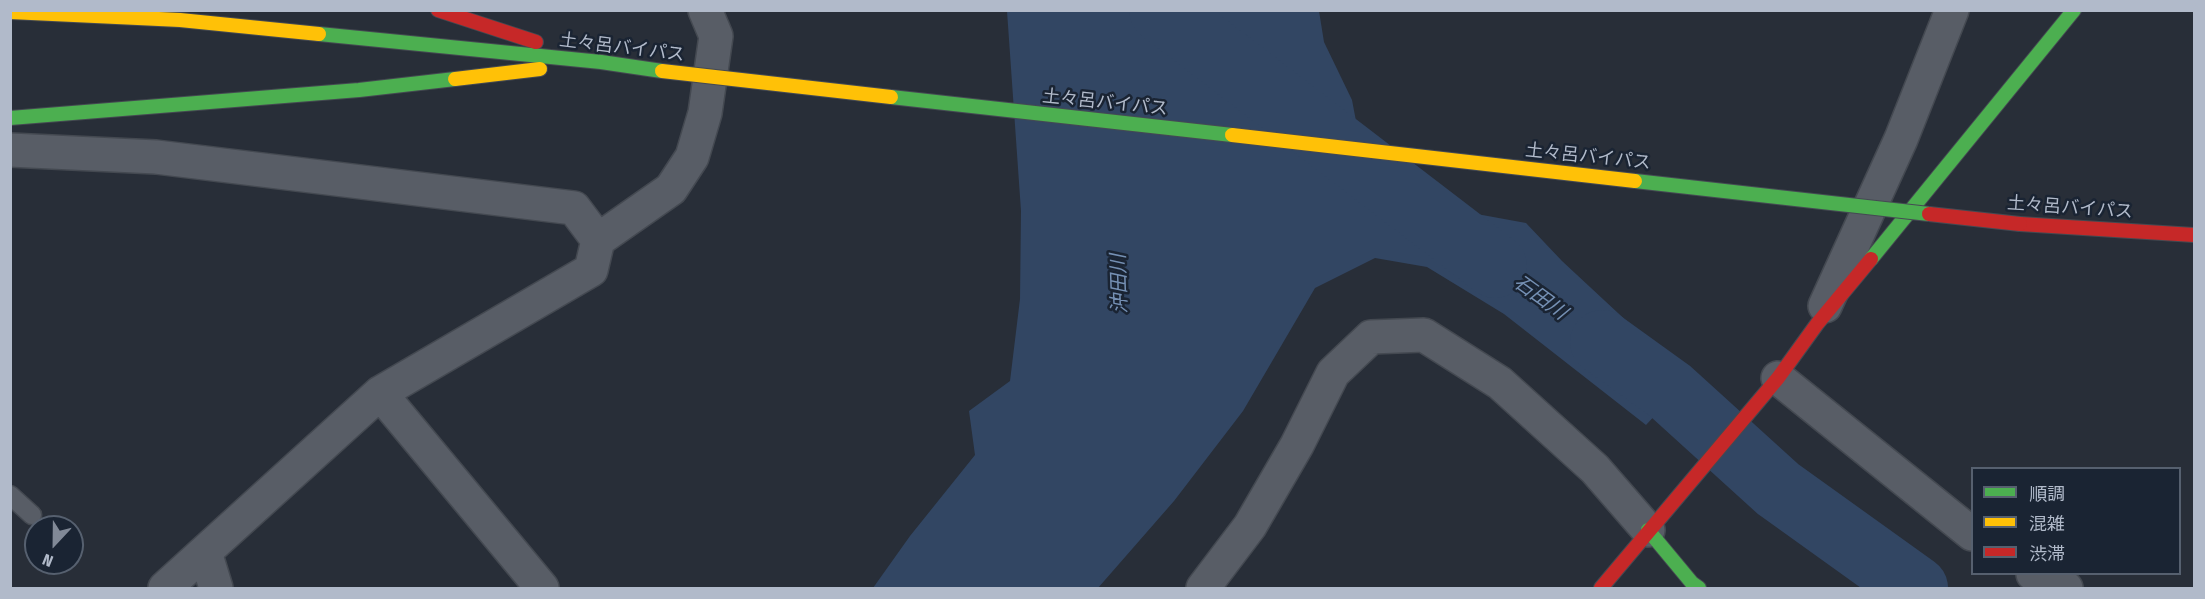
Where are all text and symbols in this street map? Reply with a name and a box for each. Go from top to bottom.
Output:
street label: 土々呂バイパス [558,30,686,66]
street label: 土々呂バイパス [1041,86,1169,120]
street label: 土々呂バイパス [1524,140,1652,174]
street label: 土々呂バイパス [2006,193,2134,223]
water label: 沖田川 [1107,254,1133,314]
water label: 石田川 [1509,271,1571,325]
legend [1971,467,2181,575]
text: 順調 [2029,483,2065,505]
text: 混雑 [2029,513,2065,535]
north arrow [24,515,84,575]
text: 渋滞 [2029,543,2065,565]
text: N [40,550,56,571]

